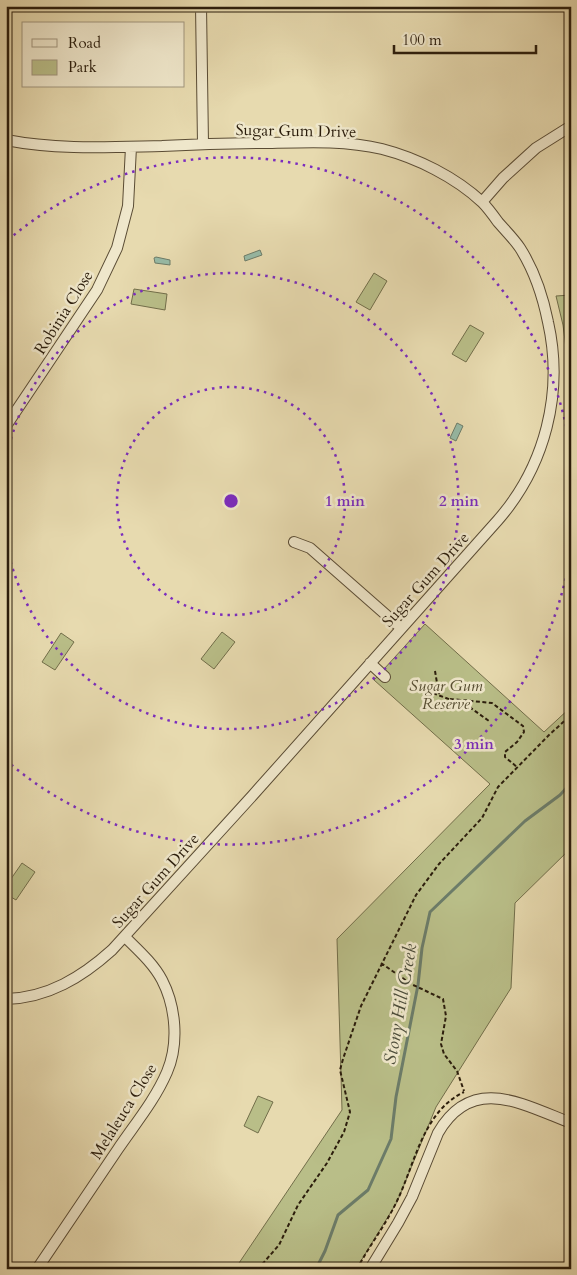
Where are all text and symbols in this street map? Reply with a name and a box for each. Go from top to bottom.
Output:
legend [22,22,185,88]
scale bar [394,22,537,54]
text: 100 m [402,30,442,50]
text: Road [68,33,101,53]
text: Park [68,57,97,77]
street label: Sugar Gum Drive [235,119,357,143]
street label: Robinia Close [29,266,98,359]
text: 1 min [325,491,365,511]
text: 2 min [439,491,479,511]
centre of rings [222,492,240,510]
street label: Sugar Gum Drive [377,527,474,632]
park label: Sugar Gum Reserve [409,675,483,715]
text: 3 min [454,734,494,754]
street label: Sugar Gum Drive [107,828,204,933]
water label: Stony Hill Creek [378,942,423,1066]
street label: Melaleuca Close [86,1059,162,1164]

